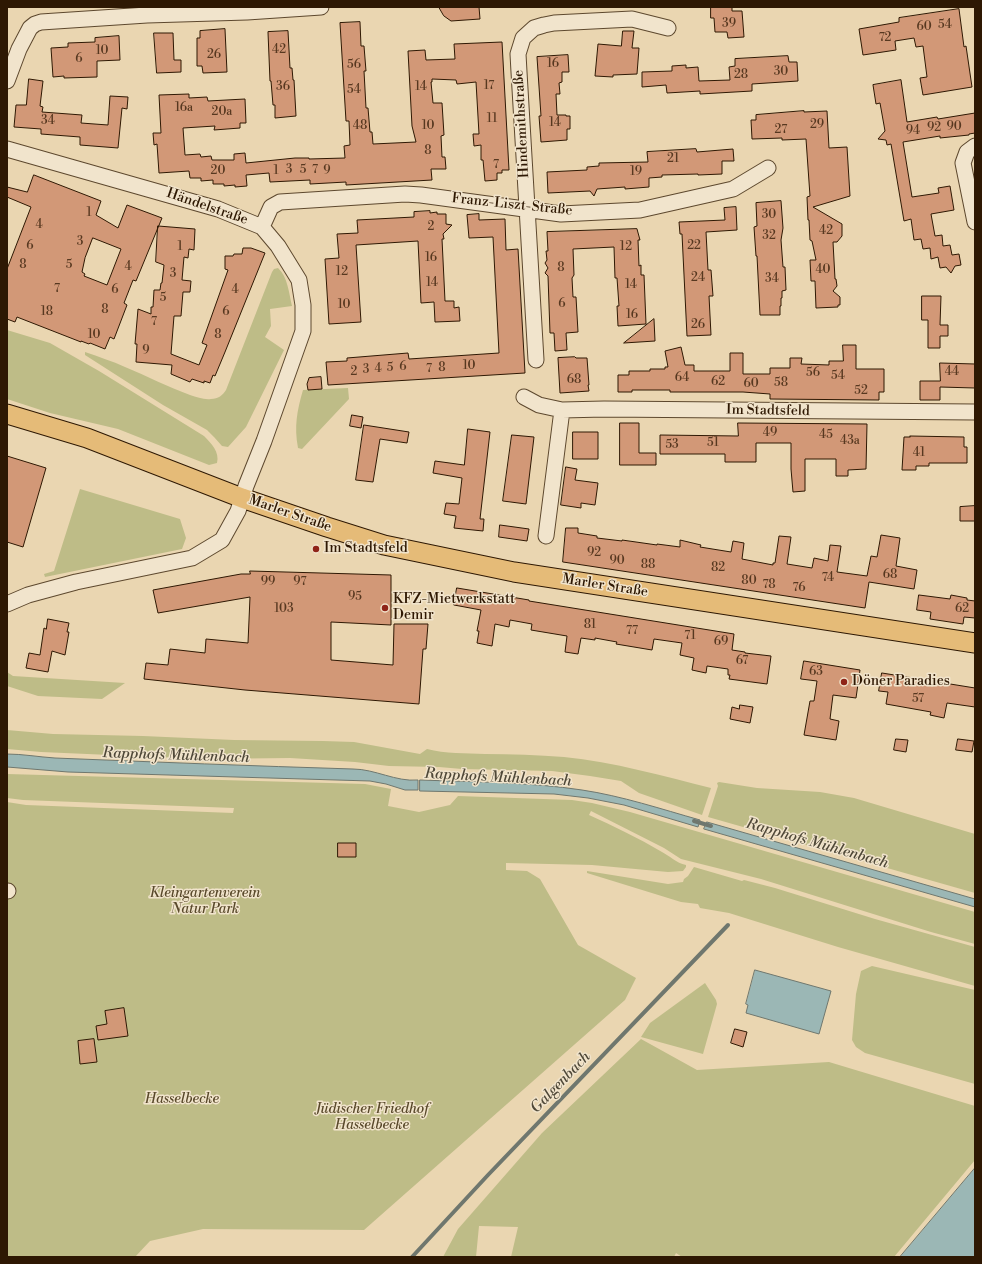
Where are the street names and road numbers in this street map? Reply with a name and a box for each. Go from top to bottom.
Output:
street label: Hindemithstraße [511,69,533,179]
street label: Händelstraße [164,185,250,229]
street label: Franz-Liszt-Straße [451,190,573,220]
street label: Im Stadtsfeld [726,402,810,420]
street label: Marler Straße [246,492,334,536]
street label: Marler Straße [561,571,649,601]

